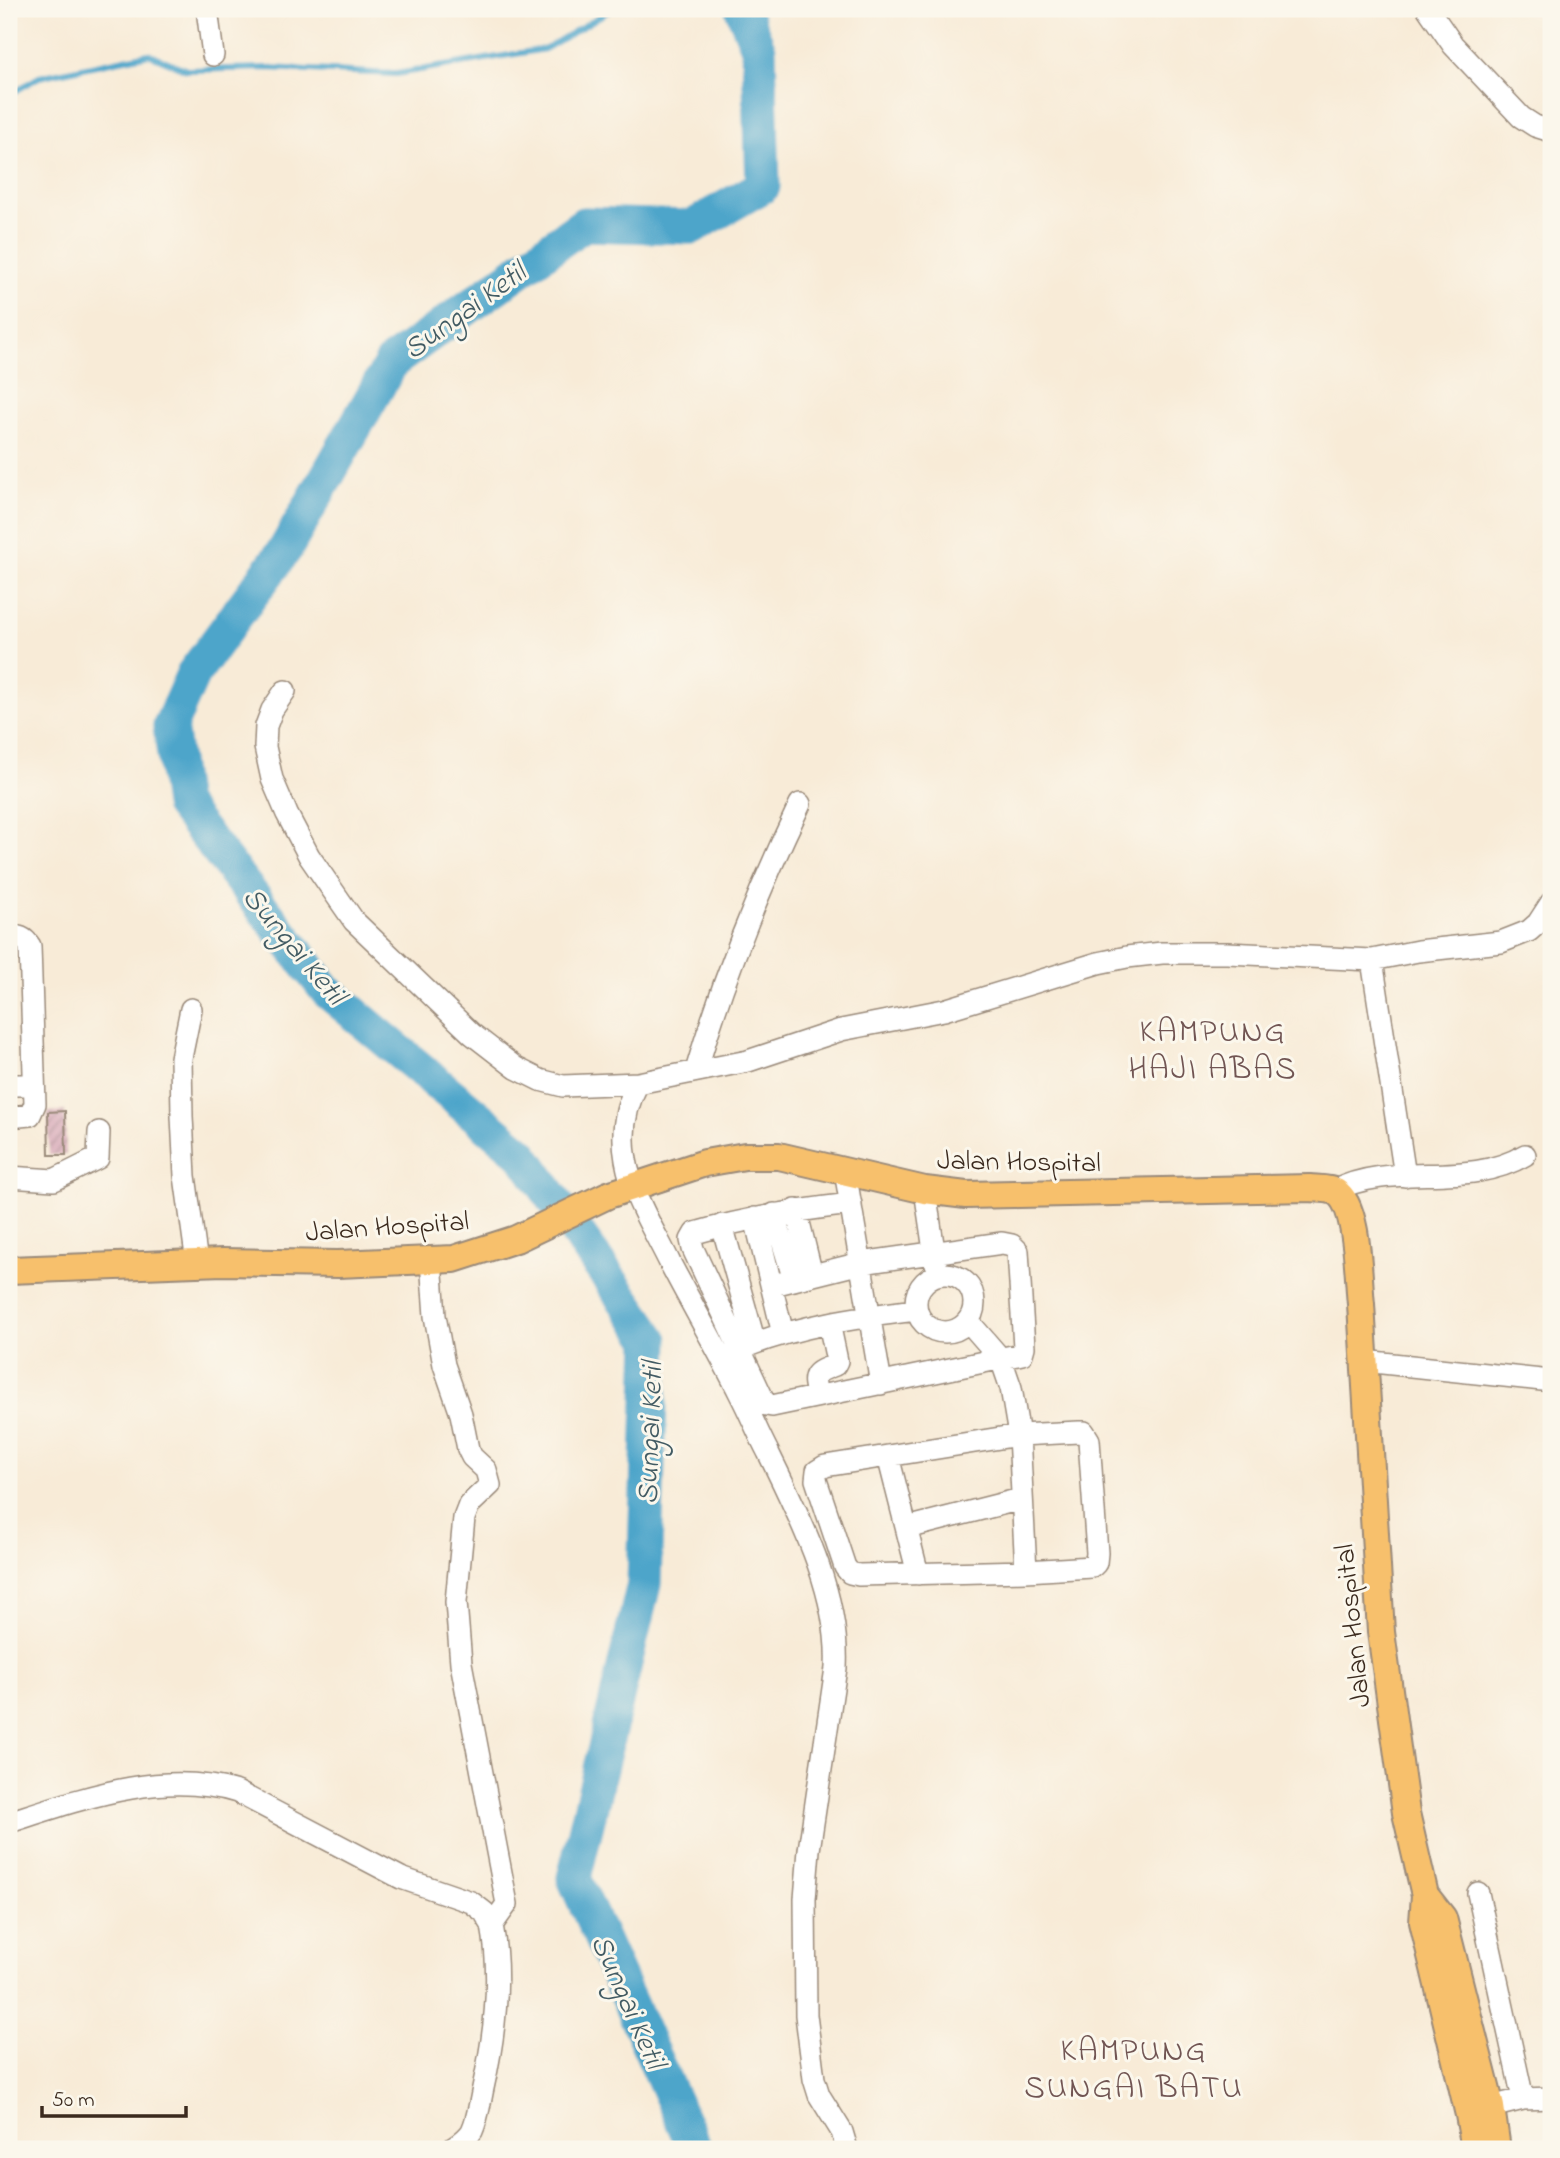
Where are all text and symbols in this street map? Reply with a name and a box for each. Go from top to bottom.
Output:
water label: Sungai Ketil [395,251,539,372]
water label: Sungai Ketil [230,878,358,1019]
district label: KAMPUNG HAJI ABAS [1129,1010,1297,1094]
street label: Jalan Hospital [937,1142,1101,1185]
street label: Jalan Hospital [304,1202,470,1255]
water label: Sungai Ketil [628,1357,677,1505]
street label: Jalan Hospital [1326,1542,1383,1709]
water label: Sungai Ketil [577,1928,677,2080]
district label: KAMPUNG SUNGAI BATU [1024,2029,1244,2113]
scale bar [42,2074,186,2118]
text: 50 m [52,2086,95,2116]

